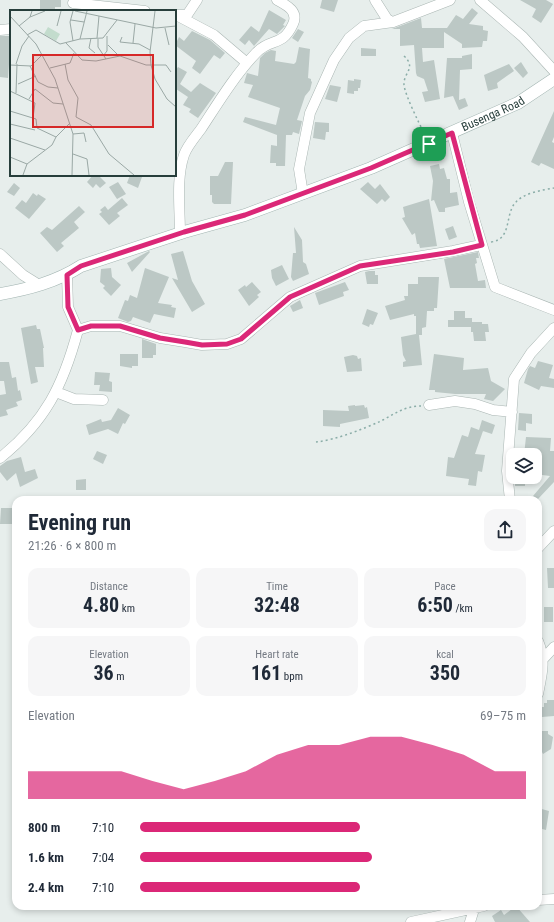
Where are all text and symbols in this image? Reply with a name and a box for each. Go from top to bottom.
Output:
inset map [10,10,176,176]
street label: Busenga Road [459,93,527,134]
pin [412,127,446,161]
icon: arrive [418,133,440,155]
map controls [506,448,542,484]
button: layers [506,448,542,484]
button: share [484,509,526,551]
text: Evening run [28,510,131,535]
text: 21:26 · 6 × 800 m [28,538,116,553]
text: Distance [90,580,128,593]
text: Time [266,580,288,593]
text: Pace [434,580,456,593]
text: 4.80 [83,593,119,617]
text: 32:48 [254,593,300,617]
text: 6:50 [417,593,453,617]
text: km [119,602,135,615]
text: /km [453,602,473,615]
text: Elevation [89,648,129,661]
text: Heart rate [255,648,299,661]
text: kcal [436,648,454,661]
text: 36 [93,661,114,685]
text: 161 [251,661,281,685]
text: 350 [430,661,460,685]
text: m [114,670,125,683]
text: bpm [281,670,303,683]
text: Elevation [28,708,75,723]
text: 69–75 m [480,708,526,723]
text: 800 m [28,820,60,835]
text: 7:10 [92,820,114,835]
text: 1.6 km [28,850,64,865]
text: 7:04 [92,850,114,865]
text: 2.4 km [28,880,64,895]
text: 7:10 [92,880,114,895]

